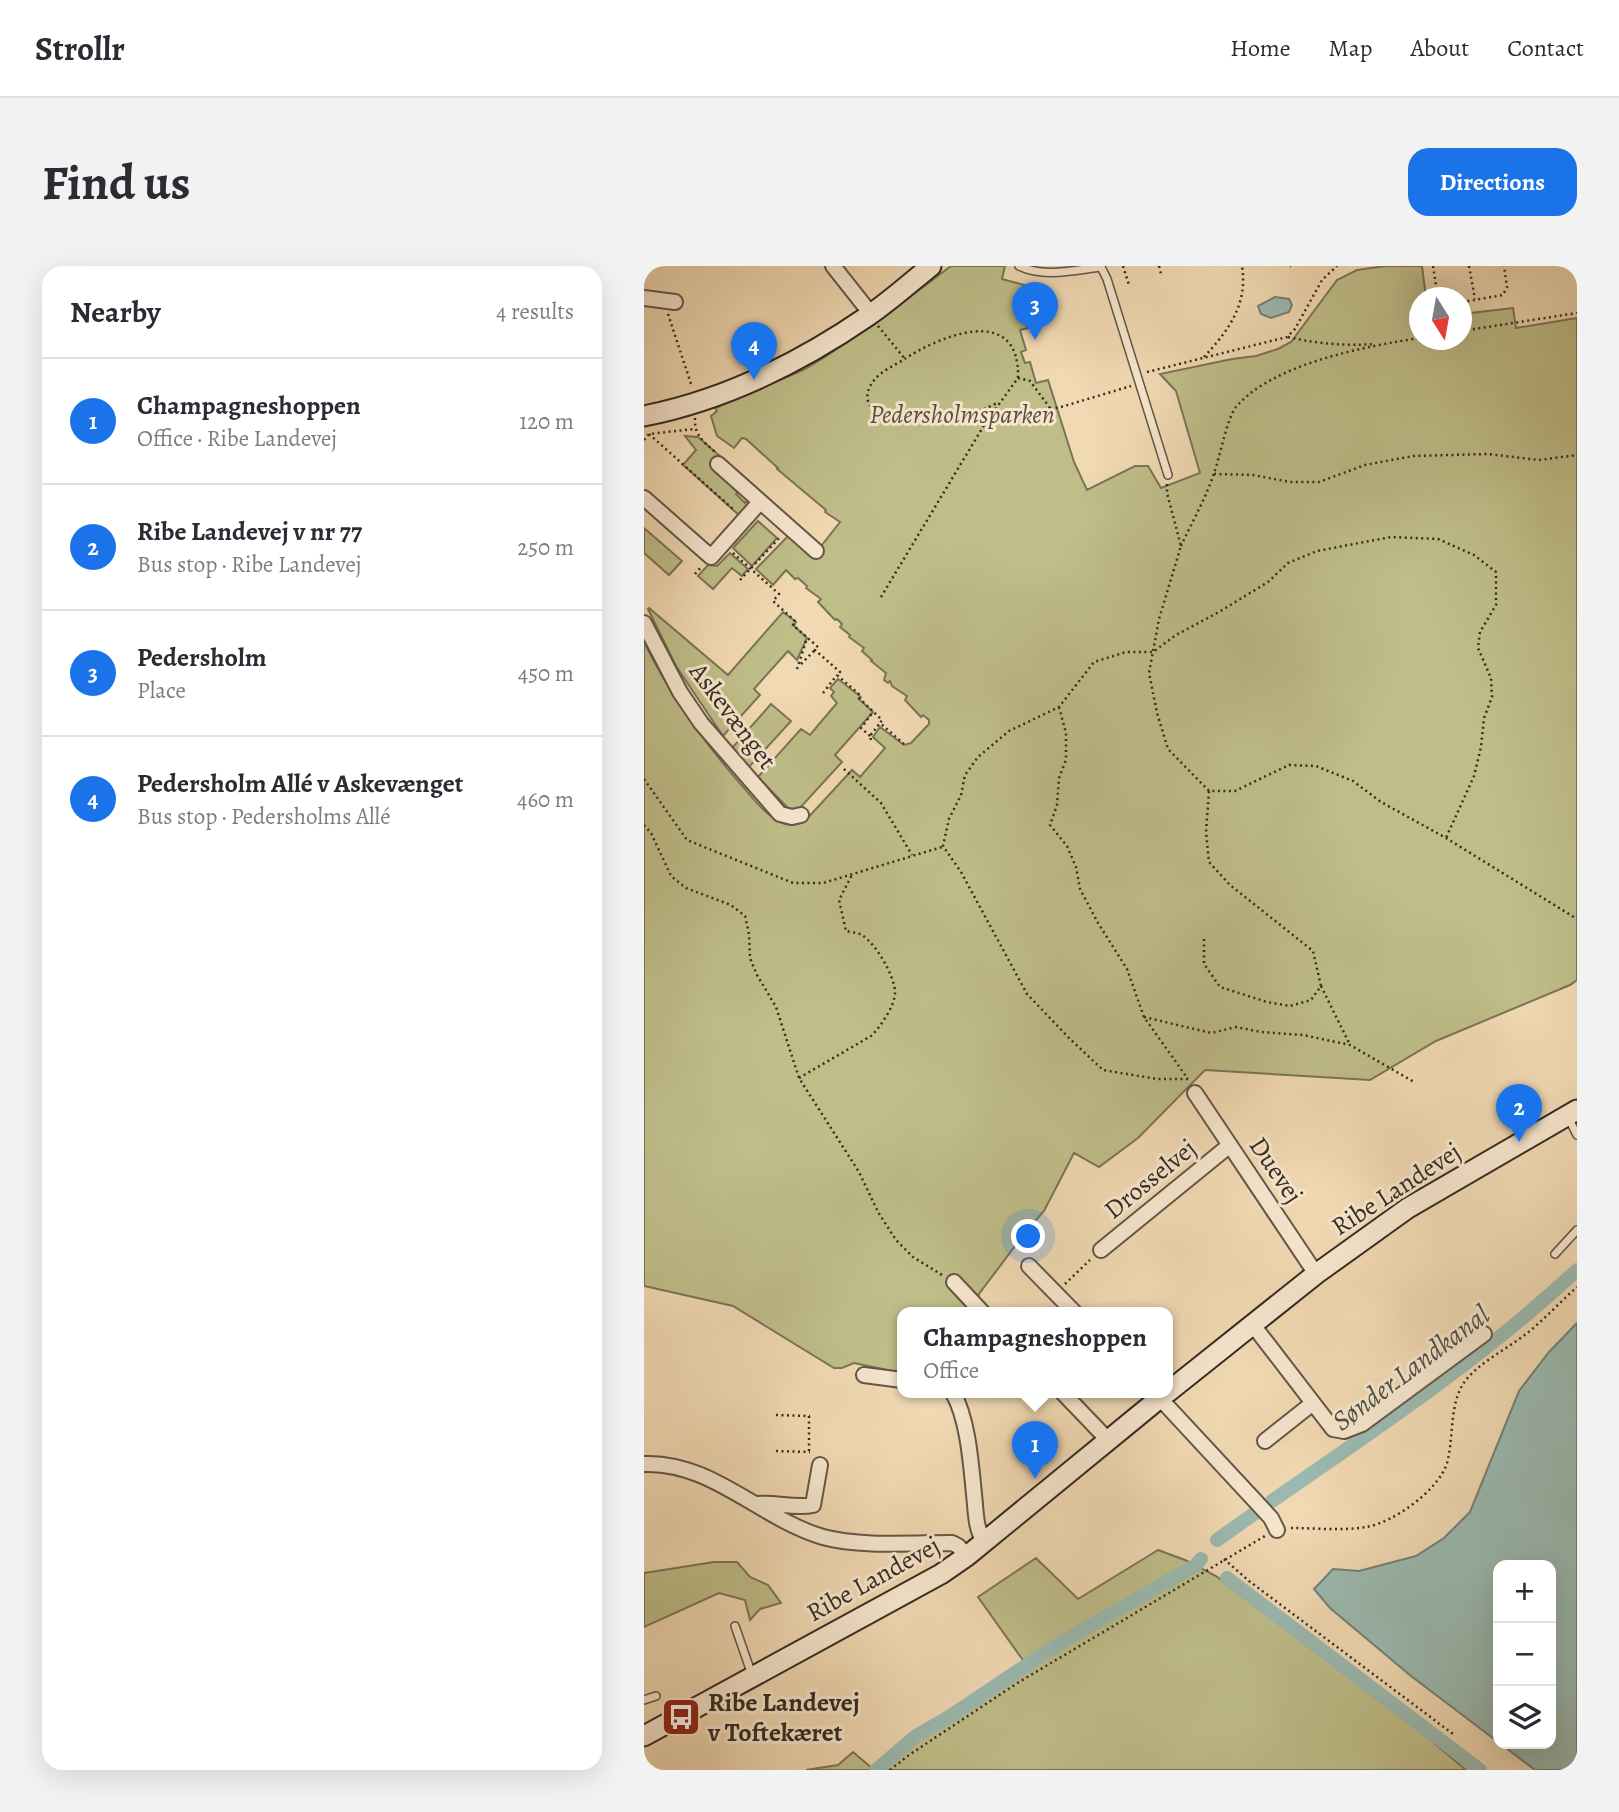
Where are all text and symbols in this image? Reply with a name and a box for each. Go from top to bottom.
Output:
text: Strollr [35,26,125,71]
text: Home [1230,32,1291,64]
text: Map [1329,32,1373,64]
text: About [1411,32,1469,64]
text: Contact [1507,32,1584,64]
button: Directions [1408,148,1577,216]
text: Find us [42,149,190,216]
pin: 3 [1012,282,1058,340]
north arrow [1409,287,1472,350]
text: Nearby [70,292,161,332]
text: 4 results [496,296,574,327]
pin: 4 [731,322,777,380]
text: Champagneshoppen [137,388,361,423]
park label: Pedersholmsparken [869,397,1055,432]
text: 1 [89,406,97,437]
text: 120 m [519,406,574,437]
text: Office · Ribe Landevej [137,423,337,454]
text: Ribe Landevej v nr 77 [137,514,362,549]
text: 2 [87,532,99,563]
text: 250 m [517,532,574,563]
text: Bus stop · Ribe Landevej [137,549,361,580]
text: Pedersholm [137,640,267,675]
street label: Askevænget [681,655,785,777]
text: 3 [88,658,98,689]
text: 450 m [518,658,574,689]
text: Place [137,675,186,706]
text: Pedersholm Allé v Askevænget [137,766,463,801]
text: 4 [88,784,98,815]
text: 460 m [517,784,574,815]
text: Bus stop · Pedersholms Allé [137,801,391,832]
pin: 2 [1496,1084,1542,1142]
street label: Duevej [1241,1130,1311,1210]
street label: Drosselvej [1097,1131,1203,1227]
street label: Ribe Landevej [1325,1134,1467,1244]
your location [1011,1219,1045,1253]
water label: Sønder Landkanal [1324,1296,1498,1440]
popup [897,1307,1173,1398]
text: Champagneshoppen [923,1320,1147,1355]
text: Office [923,1355,979,1386]
pin: 1 [1012,1421,1058,1479]
street label: Ribe Landevej [800,1528,946,1630]
map controls [1493,1560,1556,1749]
button: + [1493,1560,1556,1623]
button: − [1493,1623,1556,1686]
place label: Ribe Landevej v Toftekæret [707,1685,860,1750]
button: layers [1493,1686,1556,1749]
bus stop icon: Ribe Landevej v Toftekæret [660,1696,702,1738]

